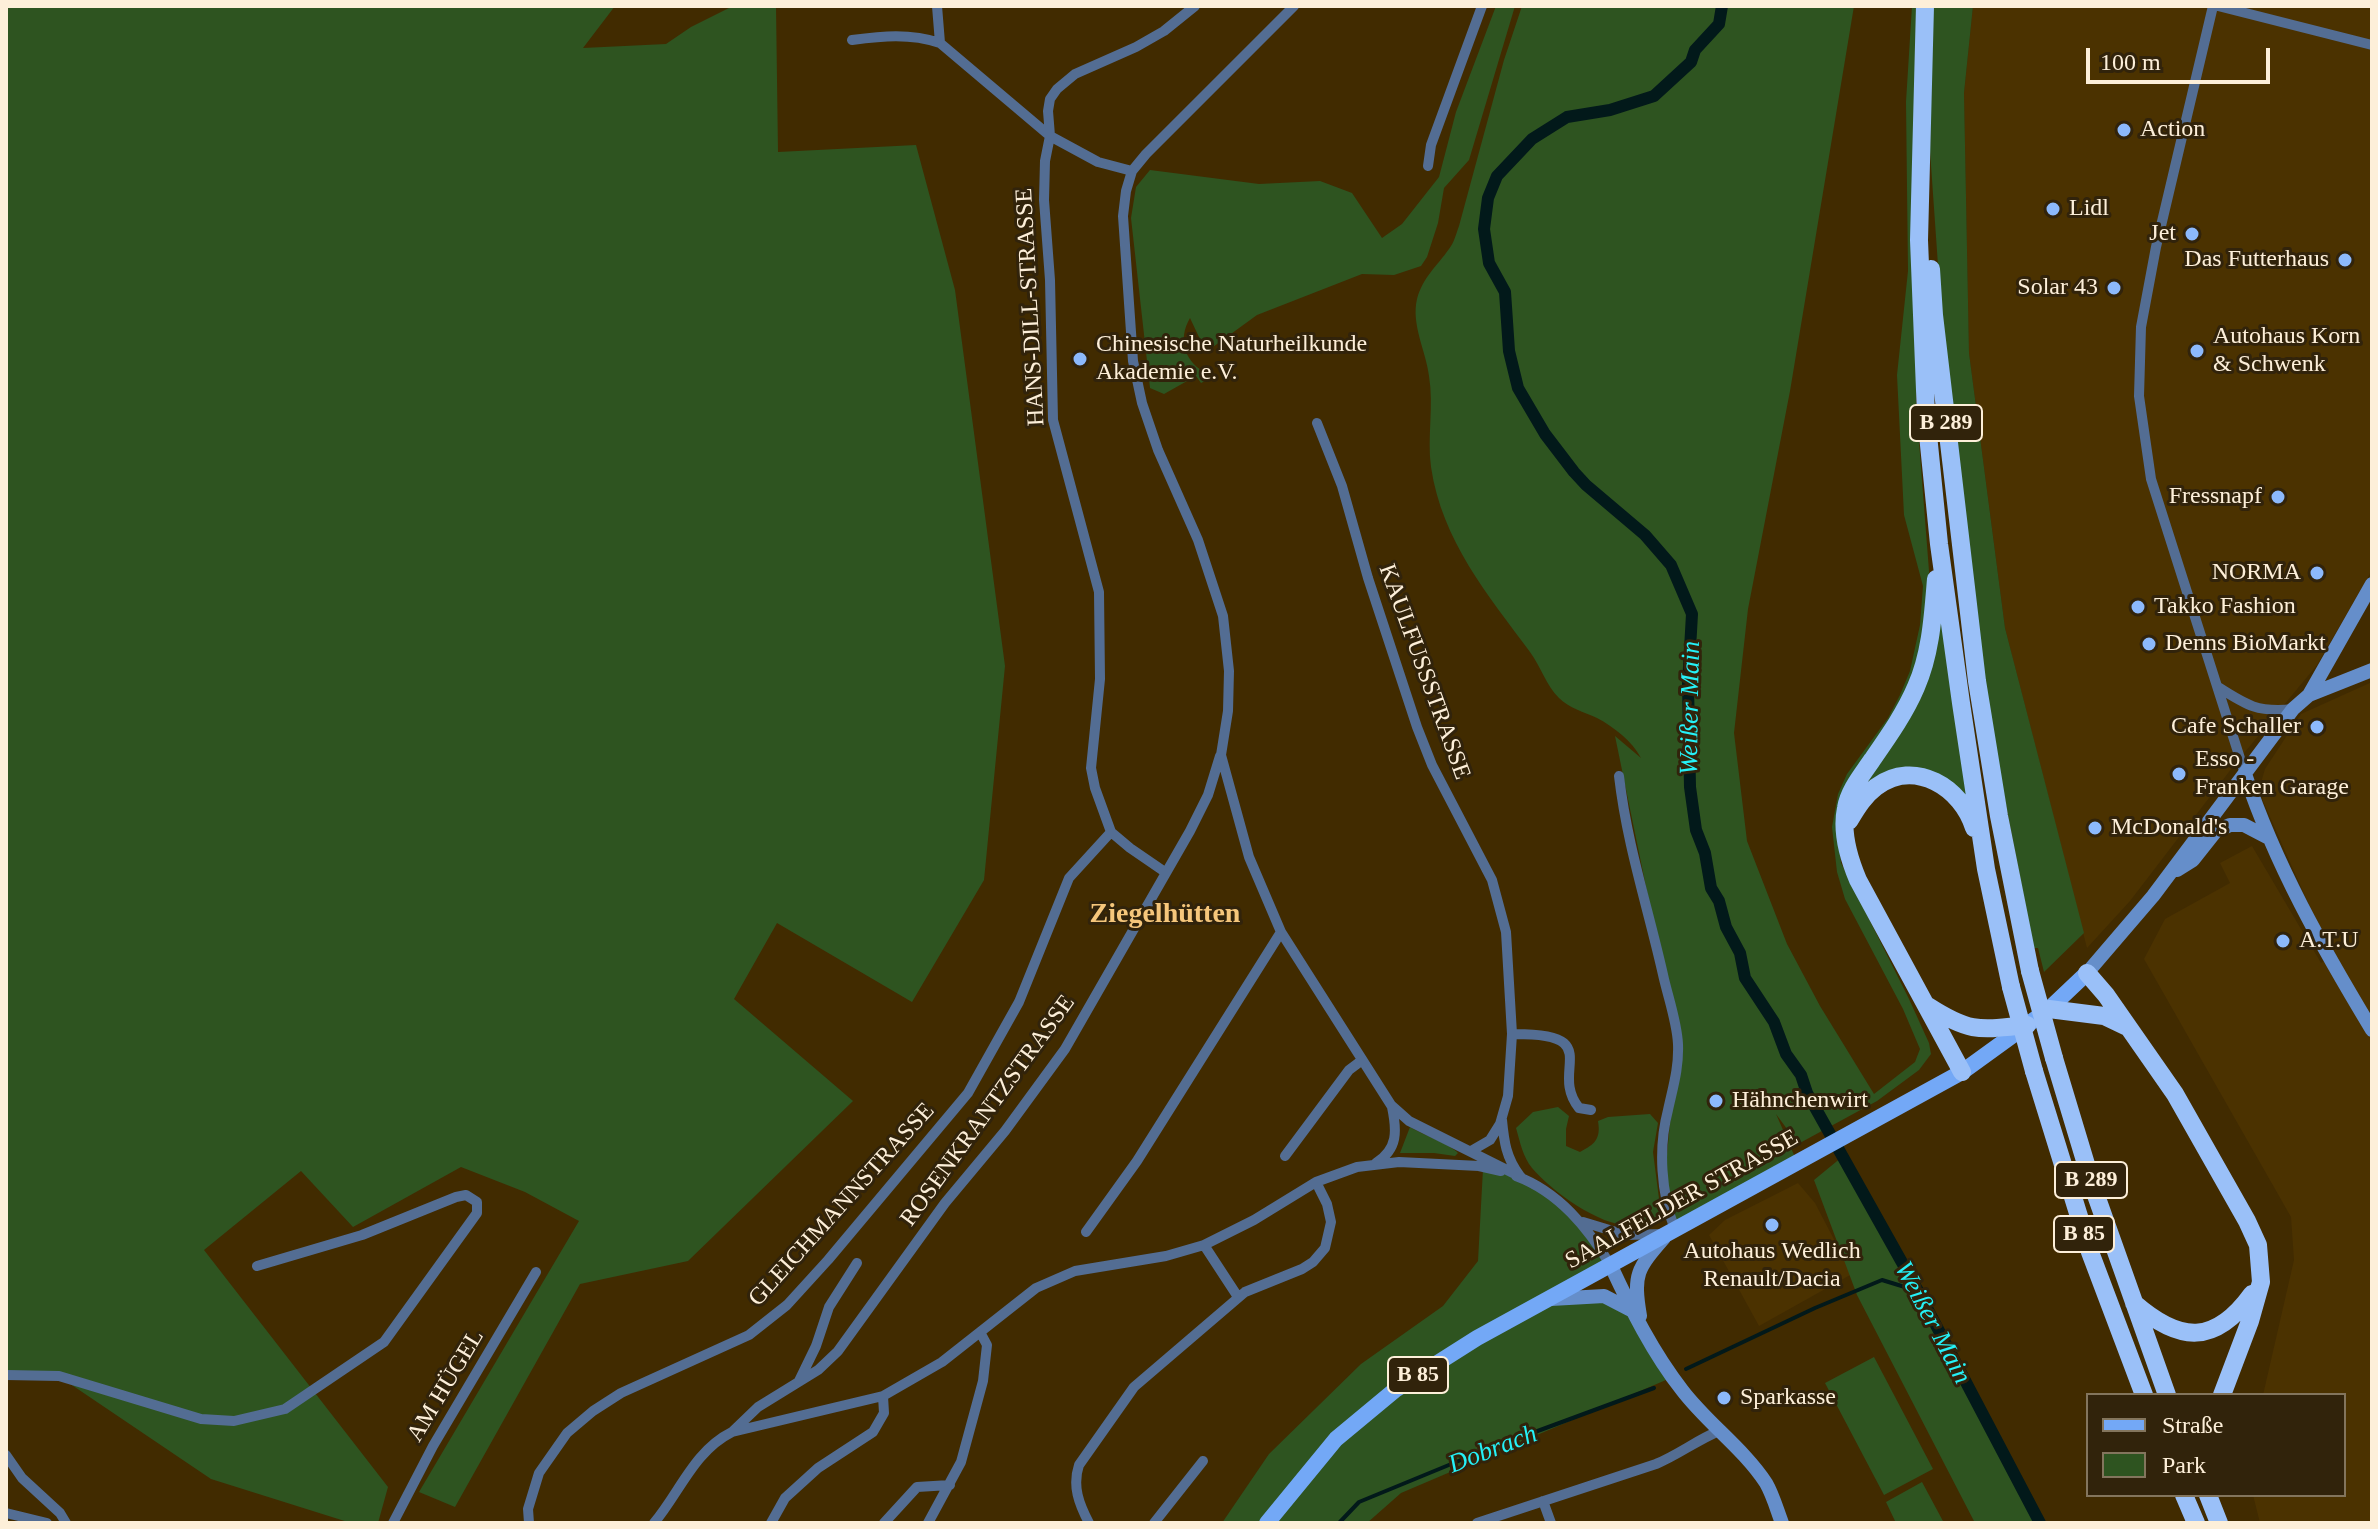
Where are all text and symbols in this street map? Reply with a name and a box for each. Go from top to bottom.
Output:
scale bar [2090,32,2274,82]
text: 100 m [2100,49,2161,75]
place label: Action [2140,116,2205,144]
marker: Action [2115,121,2133,139]
street label: HANS-DILL-STRASSE [1010,187,1052,427]
place label: Lidl [2069,195,2109,223]
marker: Lidl [2044,200,2062,218]
place label: Jet [2149,220,2176,248]
marker: Jet [2183,225,2201,243]
place label: Das Futterhaus [2184,246,2329,274]
marker: Das Futterhaus [2336,251,2354,269]
place label: Solar 43 [2017,274,2098,302]
marker: Solar 43 [2105,279,2123,297]
place label: Autohaus Korn & Schwenk [2213,323,2360,379]
place label: Chinesische Naturheilkunde Akademie e.V. [1096,331,1367,387]
marker: Autohaus Korn & Schwenk [2188,342,2206,360]
marker: Chinesische Naturheilkunde Akademie e.V. [1071,350,1089,368]
road number: B 289 [1910,405,1982,441]
place label: Fressnapf [2169,483,2262,511]
marker: Fressnapf [2269,488,2287,506]
place label: NORMA [2212,559,2301,587]
street label: KAULFUSSSTRASSE [1372,561,1476,783]
marker: NORMA [2308,564,2326,582]
place label: Takko Fashion [2154,593,2296,621]
marker: Takko Fashion [2129,598,2147,616]
place label: Denns BioMarkt [2165,630,2326,658]
marker: Denns BioMarkt [2140,635,2158,653]
water label: Weißer Main [1674,641,1708,775]
place label: Cafe Schaller [2171,713,2301,741]
marker: Cafe Schaller [2308,718,2326,736]
place label: Esso - Franken Garage [2195,746,2349,802]
marker: Esso - Franken Garage [2170,765,2188,783]
place label: McDonald's [2111,814,2227,842]
marker: McDonald's [2086,819,2104,837]
district label: Ziegelhütten [1090,898,1240,932]
place label: A.T.U [2299,927,2359,955]
marker: A.T.U [2274,932,2292,950]
street label: ROSENKRANTZSTRASSE [894,990,1082,1232]
place label: Hähnchenwirt [1732,1087,1868,1115]
marker: Hähnchenwirt [1707,1092,1725,1110]
street label: GLEICHMANNSTRASSE [743,1097,941,1313]
street label: SAALFELDER STRASSE [1560,1124,1804,1276]
road number: B 289 [2055,1162,2127,1198]
marker: Autohaus Wedlich Renault/Dacia [1763,1216,1781,1234]
road number: B 85 [2054,1216,2114,1252]
place label: Autohaus Wedlich Renault/Dacia [1683,1238,1861,1294]
water label: Weißer Main [1887,1256,1977,1390]
street label: AM HÜGEL [401,1325,491,1447]
road number: B 85 [1388,1357,1448,1393]
place label: Sparkasse [1740,1384,1836,1412]
marker: Sparkasse [1715,1389,1733,1407]
legend [2086,1393,2346,1497]
text: Straße [2162,1412,2223,1438]
water label: Dobrach [1444,1419,1542,1481]
text: Park [2162,1452,2206,1478]

